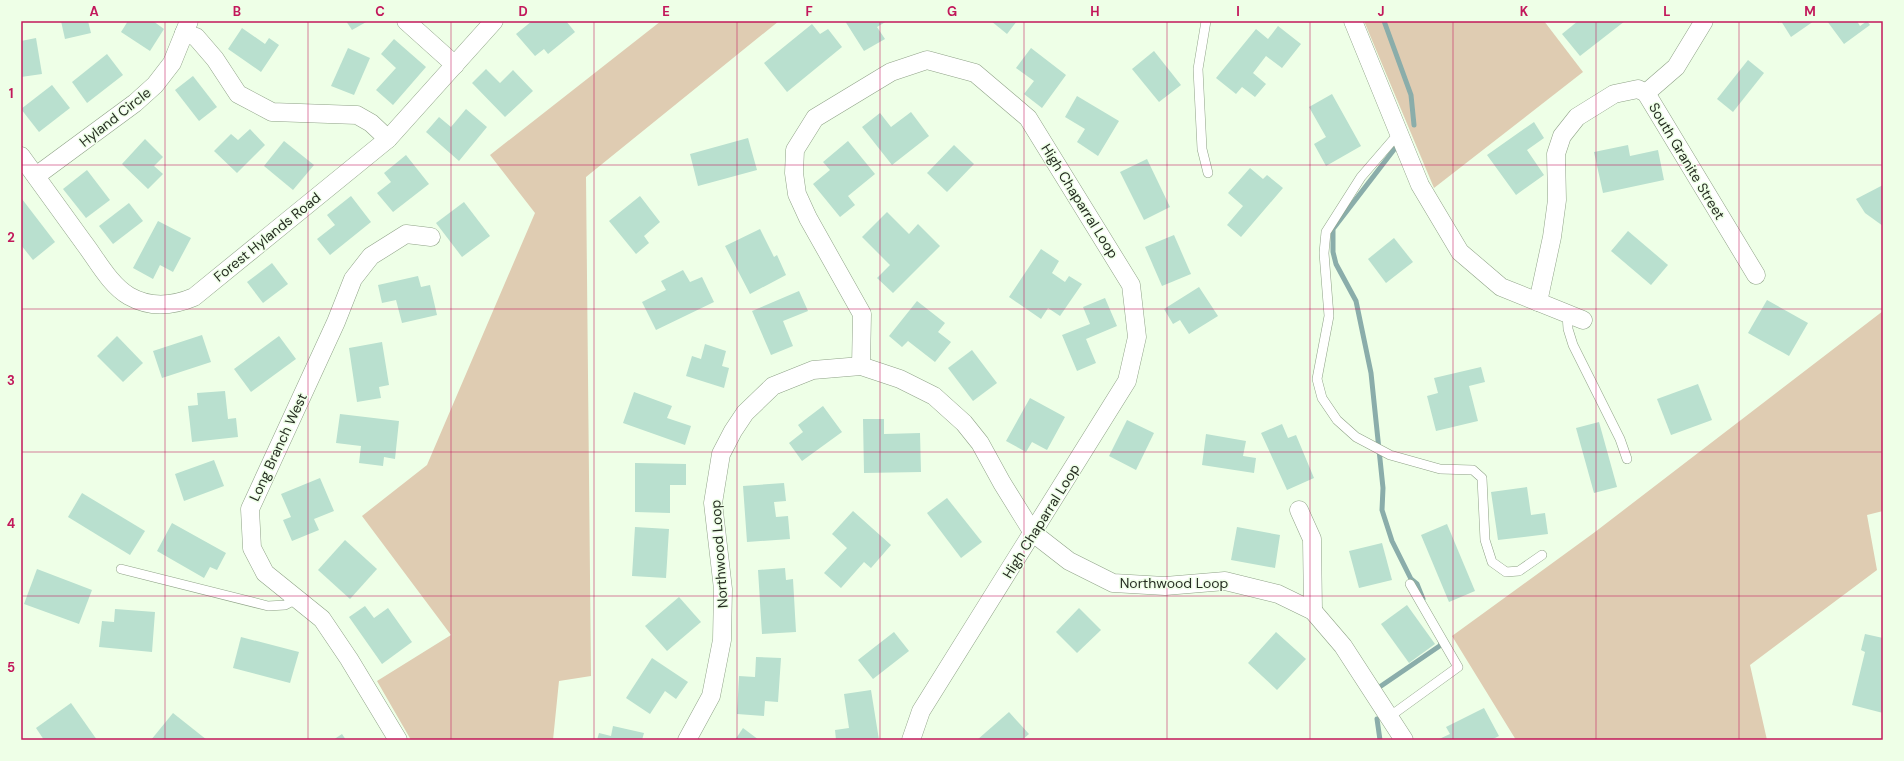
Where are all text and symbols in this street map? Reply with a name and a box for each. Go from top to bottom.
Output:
text: A [89,3,99,20]
text: B [233,3,241,20]
text: C [375,3,385,20]
text: D [518,3,528,20]
text: E [662,3,670,20]
text: F [805,3,813,20]
text: G [947,3,957,20]
text: H [1090,3,1100,20]
text: I [1236,3,1240,20]
text: J [1377,3,1385,20]
text: K [1520,3,1529,20]
text: L [1663,3,1671,20]
text: M [1804,3,1816,20]
street label: Hyland Circle [76,83,154,151]
text: 1 [9,85,13,102]
street label: South Granite Street [1645,99,1729,223]
street label: High Chaparral Loop [1037,140,1123,262]
street label: Forest Hylands Road [210,188,324,286]
text: 2 [7,229,15,246]
text: 3 [7,372,15,389]
street label: Long Branch West [245,390,311,504]
street label: High Chaparral Loop [998,460,1084,582]
street label: Northwood Loop [706,499,732,609]
text: 4 [7,515,15,532]
street label: Northwood Loop [1120,574,1229,592]
text: 5 [7,659,15,676]

